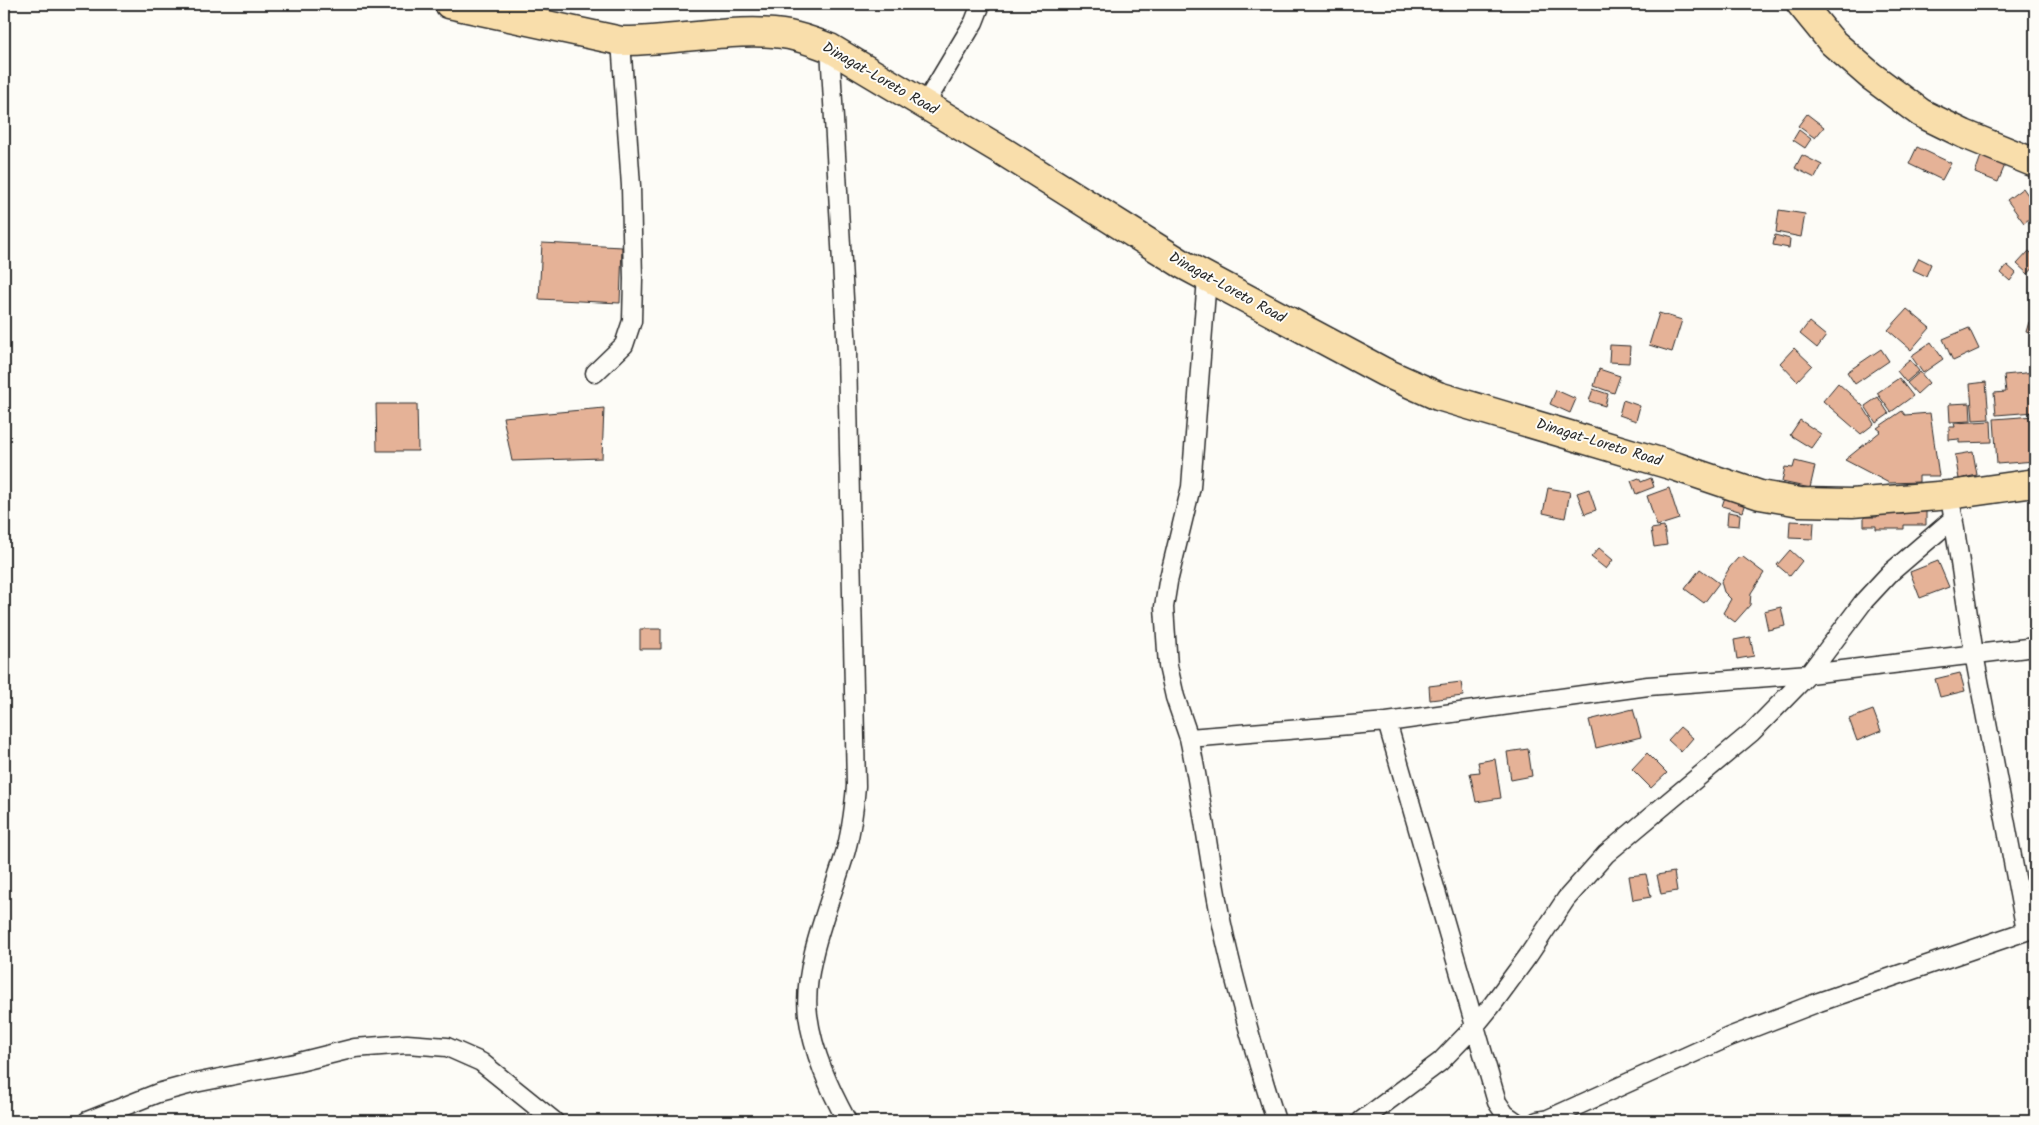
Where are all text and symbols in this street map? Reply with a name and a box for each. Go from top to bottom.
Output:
street label: Dinagat-Loreto Road [817,36,943,122]
street label: Dinagat-Loreto Road [1164,246,1290,330]
street label: Dinagat-Loreto Road [1533,412,1665,474]

